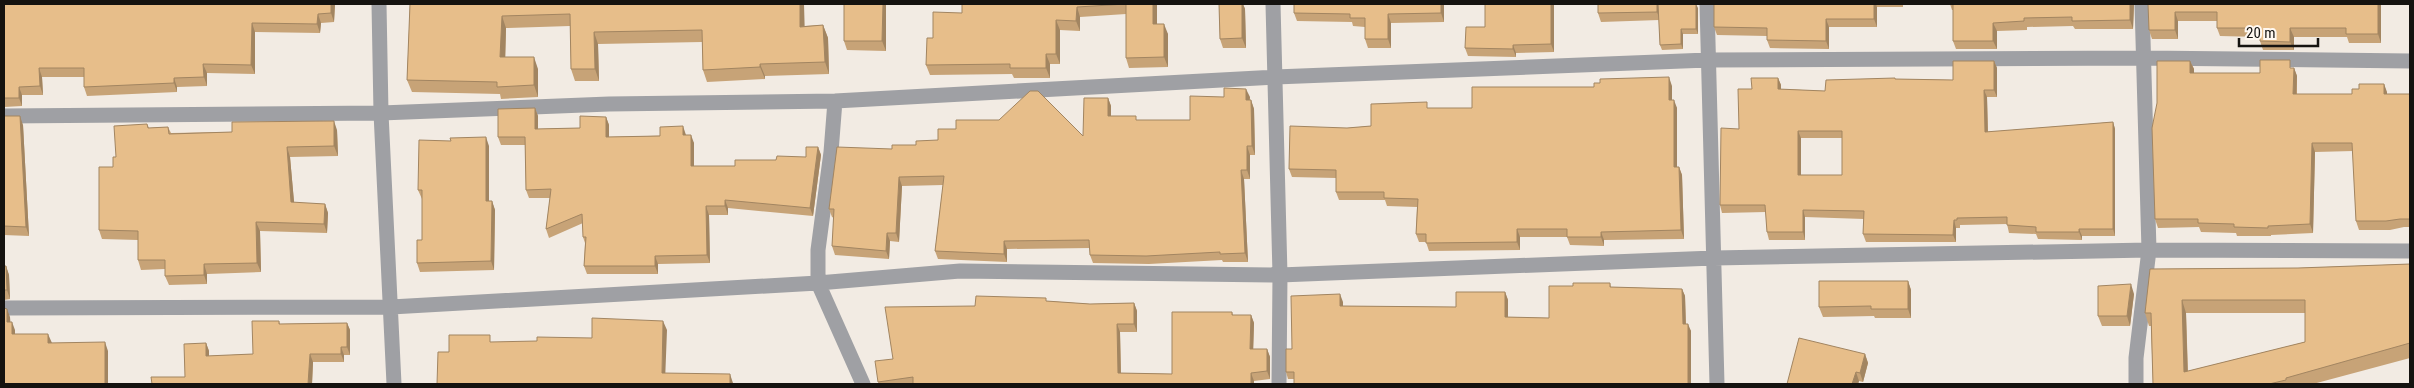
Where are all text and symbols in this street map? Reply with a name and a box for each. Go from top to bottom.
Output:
scale bar [2239,15,2318,47]
text: 20 m [2246,24,2276,42]

